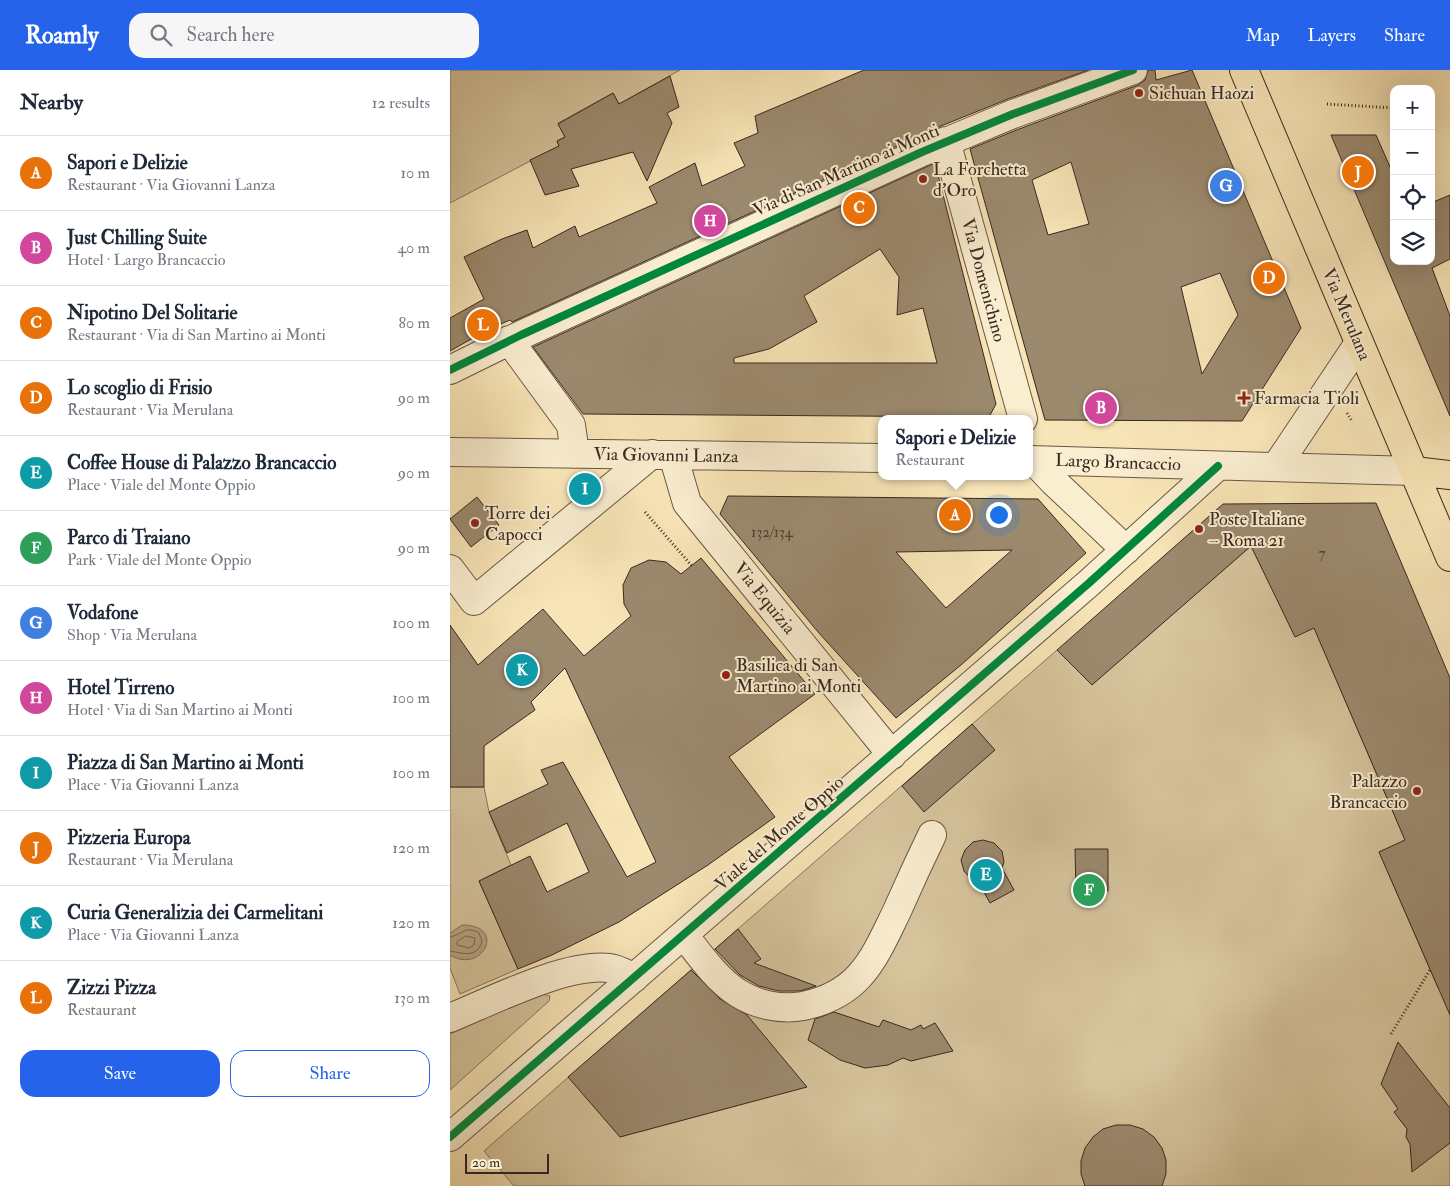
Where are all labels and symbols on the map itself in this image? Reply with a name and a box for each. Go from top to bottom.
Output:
place label: Sichuan Haozi [1149,82,1255,105]
marker: Sichuan Haozi [1133,87,1145,99]
street label: Via di San Martino ai Monti [749,119,943,222]
pin: J [1342,153,1374,191]
place label: La Forchetta d'Oro [933,158,1027,202]
pin: G [1210,167,1242,205]
marker: La Forchetta d'Oro [917,173,929,185]
pin: C [843,189,875,227]
pin: H [694,202,726,240]
street label: Via Domenichino [956,216,1011,345]
pin: D [1253,259,1285,297]
street label: Via Merulana [1317,265,1377,364]
pin: L [467,306,499,344]
place label: Farmacia Tioli [1254,387,1360,410]
pin: B [1085,389,1117,427]
marker: Farmacia Tioli [1238,392,1250,404]
street label: Via Giovanni Lanza [593,443,739,468]
street label: Largo Brancaccio [1055,449,1182,476]
pin: I [569,470,601,508]
pin: A [939,496,971,534]
place label: Torre dei Capocci [485,502,551,546]
your location [986,502,1012,528]
place label: Poste Italiane – Roma 21 [1209,508,1305,552]
marker: Torre dei Capocci [469,517,481,529]
house number: 132/134 [751,523,794,542]
marker: Poste Italiane – Roma 21 [1193,523,1205,535]
house number: 7 [1319,544,1326,563]
street label: Via Equizia [729,558,801,639]
pin: K [506,651,538,689]
place label: Basilica di San Martino ai Monti [736,654,861,698]
marker: Basilica di San Martino ai Monti [720,669,732,681]
place label: Palazzo Brancaccio [1329,770,1407,814]
street label: Viale del Monte Oppio [710,771,849,896]
marker: Palazzo Brancaccio [1411,785,1423,797]
pin: E [970,856,1002,894]
pin: F [1073,871,1105,909]
scale bar [465,1151,549,1174]

